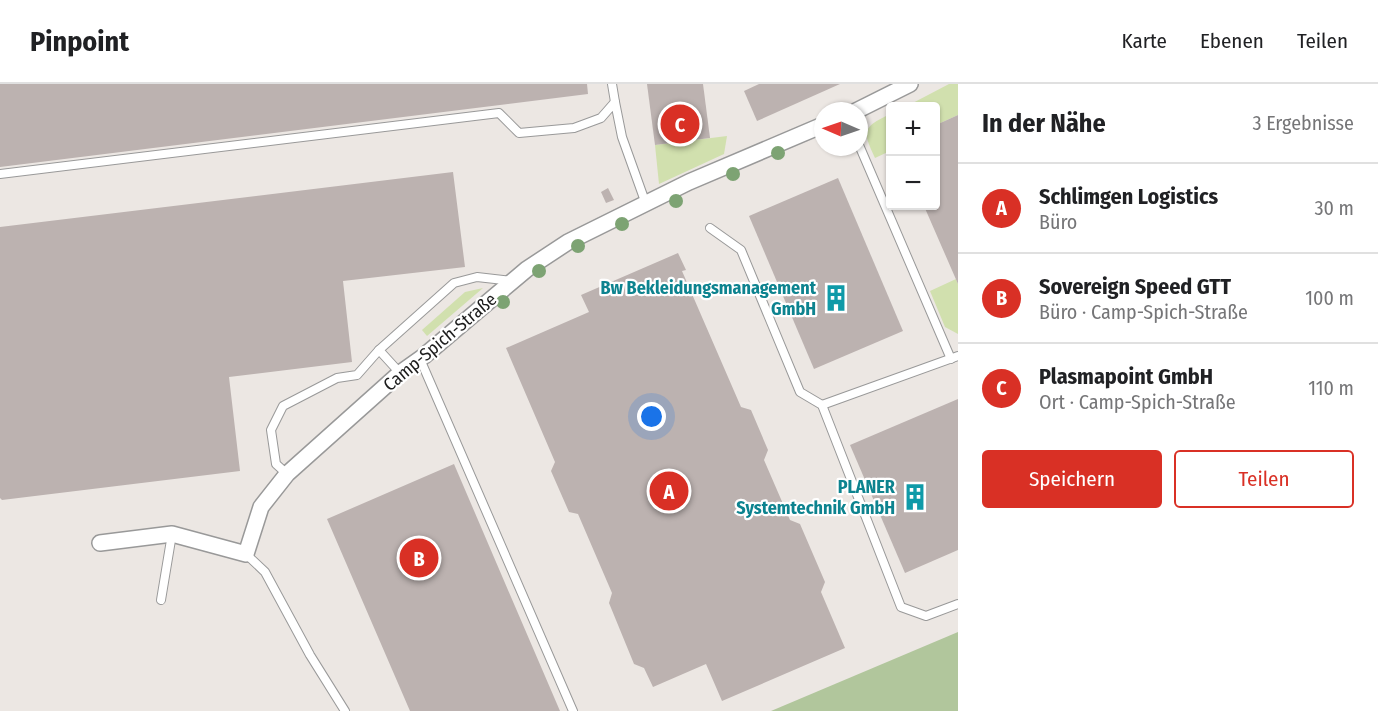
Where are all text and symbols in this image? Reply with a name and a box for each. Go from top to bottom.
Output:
text: Pinpoint [30,25,129,58]
text: Karte [1121,28,1167,54]
text: Ebenen [1200,28,1264,54]
text: Teilen [1297,28,1348,54]
pin: C [660,102,700,147]
north arrow [814,102,868,156]
map controls [886,102,940,210]
button: + [886,102,940,156]
text: In der Nähe [982,108,1106,139]
text: 3 Ergebnisse [1252,111,1354,135]
button: − [886,156,940,210]
text: Schlimgen Logistics [1039,183,1218,210]
text: A [996,196,1007,220]
text: 30 m [1314,196,1354,220]
text: Büro [1039,210,1077,234]
text: Sovereign Speed GTT [1039,273,1231,300]
place label: Bw Bekleidungsmanagement GmbH [600,277,817,320]
building icon: Bw Bekleidungsmanagement GmbH [821,283,851,313]
text: B [996,286,1007,310]
text: 100 m [1305,286,1354,310]
street label: Camp-Spich-Straße [379,288,501,396]
text: Büro · Camp-Spich-Straße [1039,300,1248,324]
text: Plasmapoint GmbH [1039,363,1213,390]
text: C [996,376,1007,400]
text: 110 m [1308,376,1354,400]
text: Ort · Camp-Spich-Straße [1039,390,1236,414]
your location [637,402,666,431]
button: Speichern [982,450,1162,508]
button: Teilen [1174,450,1354,508]
pin: A [650,468,688,514]
place label: PLANER Systemtechnik GmbH [736,476,896,519]
building icon: PLANER Systemtechnik GmbH [900,482,930,512]
pin: B [400,536,438,580]

